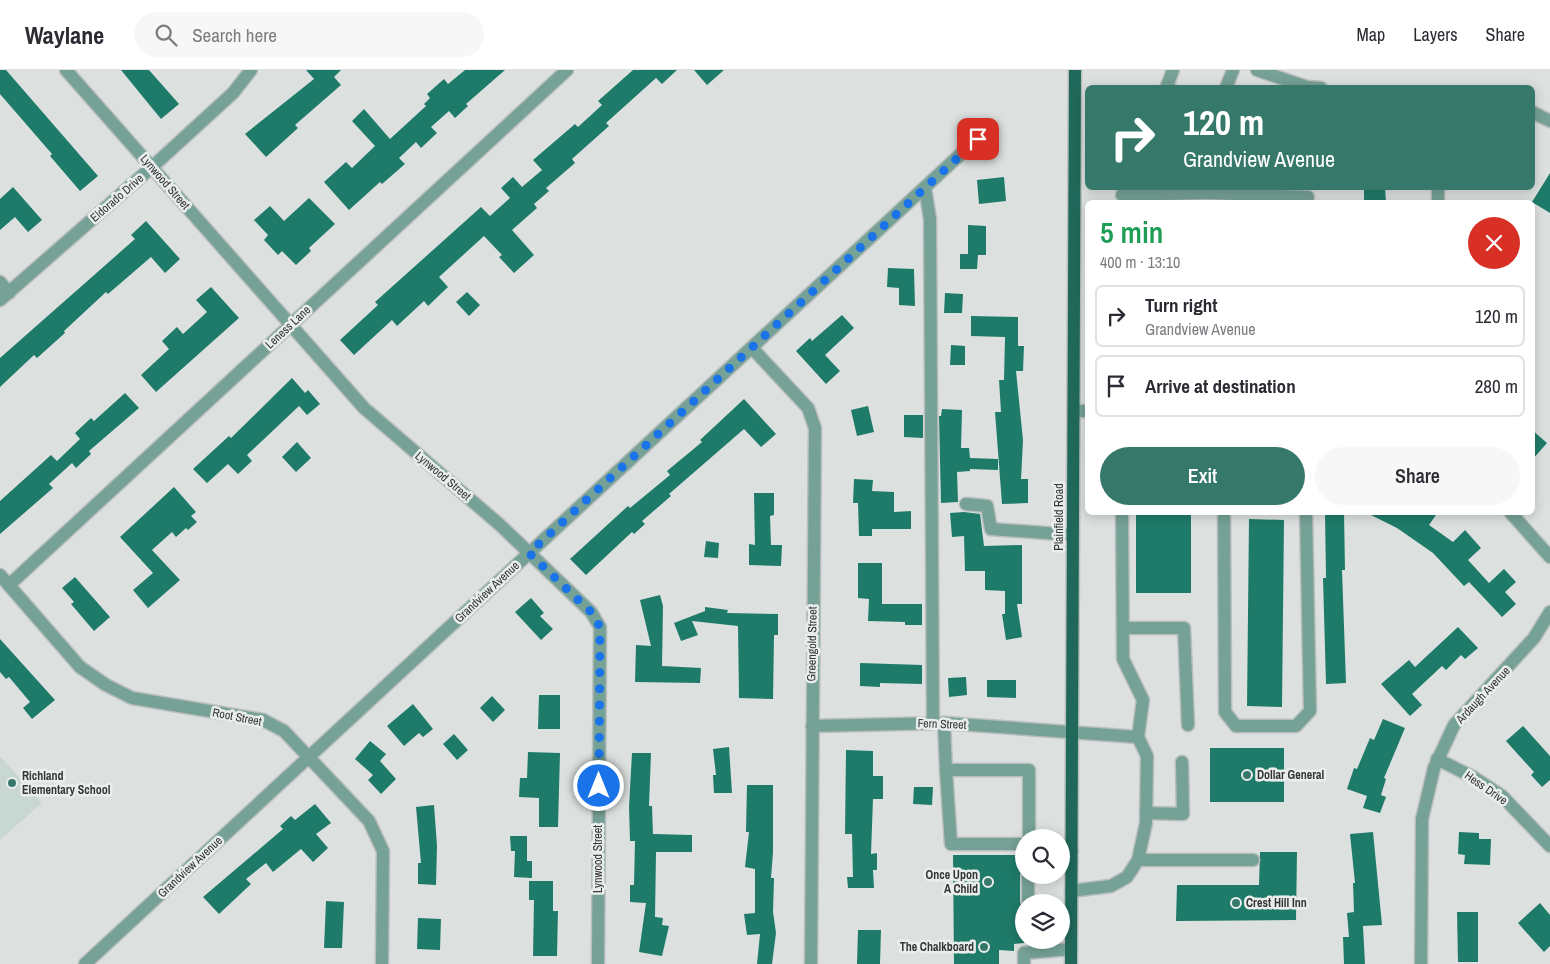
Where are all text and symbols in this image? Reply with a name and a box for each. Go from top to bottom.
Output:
search box [134,12,484,57]
text: Waylane [25,19,104,51]
icon: search [152,21,180,49]
text: Search here [192,22,277,48]
text: Map [1357,22,1385,47]
text: Layers [1413,22,1458,47]
text: Share [1486,22,1525,47]
text: 120 m [1183,99,1264,146]
icon: right [1100,105,1165,170]
pin [957,118,999,160]
icon: arrive [964,125,992,153]
text: Grandview Avenue [1183,144,1335,174]
street label: Lynwood Street [137,151,194,213]
street label: Eldorado Drive [87,170,147,226]
text: 5 min [1100,212,1163,252]
button: close [1468,217,1520,269]
text: 400 m · 13:10 [1100,251,1180,273]
text: Turn right [1145,292,1217,318]
street label: Leness Lane [262,302,314,352]
icon: right [1102,302,1130,330]
text: 120 m [1475,303,1518,329]
text: Grandview Avenue [1145,318,1256,340]
icon: arrive [1102,372,1130,400]
text: Arrive at destination [1145,373,1296,399]
text: 280 m [1475,373,1518,399]
button: Exit [1100,447,1305,505]
button: Share [1315,447,1520,505]
street label: Lynwood Street [412,448,474,504]
street label: Plainfield Road [1051,483,1067,551]
street label: Grandview Avenue [451,558,523,626]
street label: Greengold Street [803,606,821,682]
street label: Ardaugh Avenue [1452,663,1514,728]
street label: Root Street [211,704,263,730]
street label: Fern Street [917,715,967,733]
position arrow [572,759,624,811]
place label: Dollar General [1257,767,1325,783]
street label: Hess Drive [1461,767,1511,809]
place label: Richland Elementary School [22,768,111,798]
marker: Dollar General [1241,769,1253,781]
marker: Richland Elementary School [6,777,18,789]
street label: Lynwood Street [590,825,606,893]
map controls [1015,829,1070,949]
button: search [1015,829,1070,884]
street label: Grandview Avenue [154,833,226,901]
place label: Once Upon A Child [926,867,978,897]
marker: Once Upon A Child [982,876,994,888]
button: layers [1015,894,1070,949]
place label: Crest Hill Inn [1246,895,1307,911]
marker: Crest Hill Inn [1230,897,1242,909]
place label: The Chalkboard [900,939,974,955]
marker: The Chalkboard [978,941,990,953]

